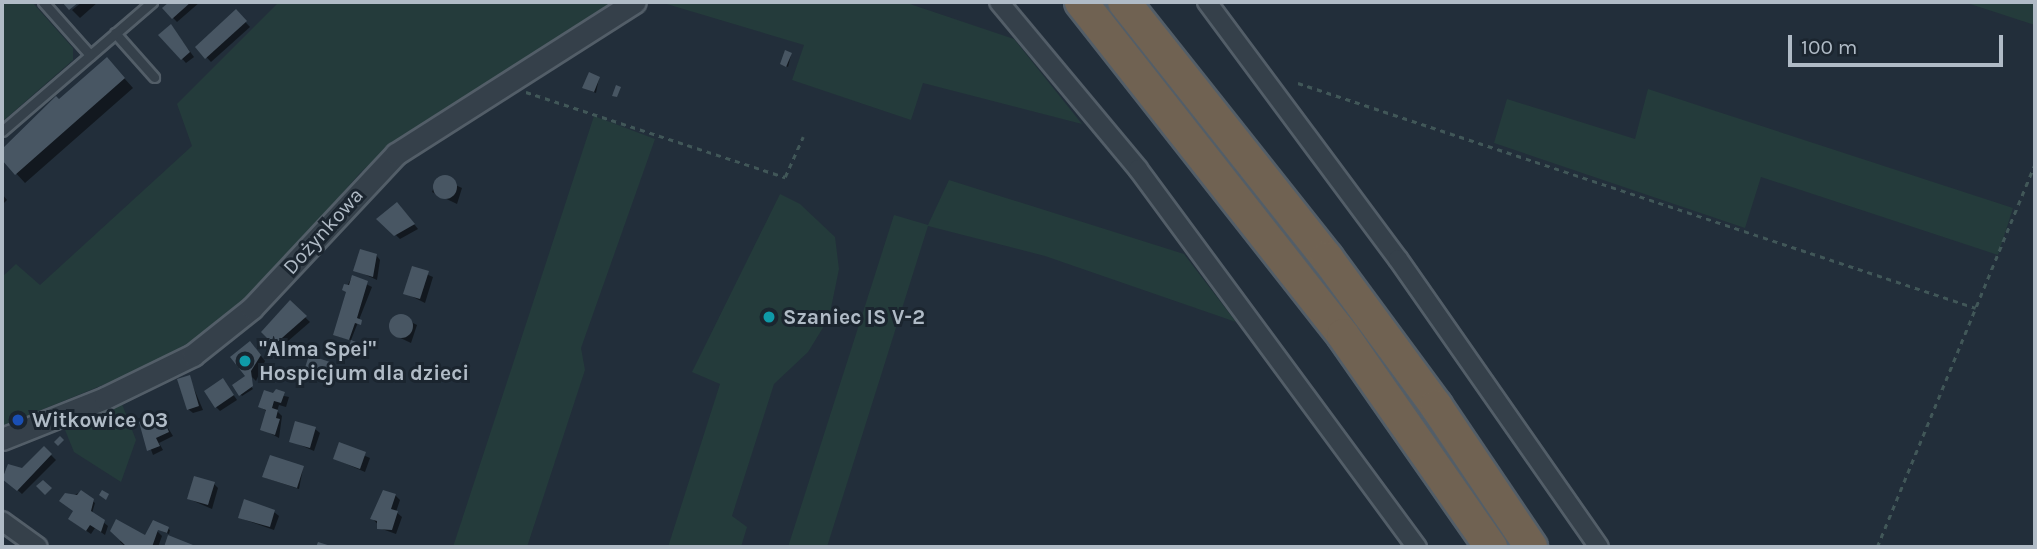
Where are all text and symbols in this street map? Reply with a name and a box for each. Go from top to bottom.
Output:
scale bar [1792,21,2007,65]
text: 100 m [1801,35,1858,59]
street label: Dożynkowa [278,183,368,279]
place label: Szaniec IS V-2 [783,304,925,330]
marker: Szaniec IS V-2 [761,309,777,325]
place label: "Alma Spei" Hospicjum dla dzieci [259,336,469,386]
marker: "Alma Spei" Hospicjum dla dzieci [237,353,253,369]
place label: Witkowice 03 [32,407,168,433]
marker: Witkowice 03 [10,412,26,428]

